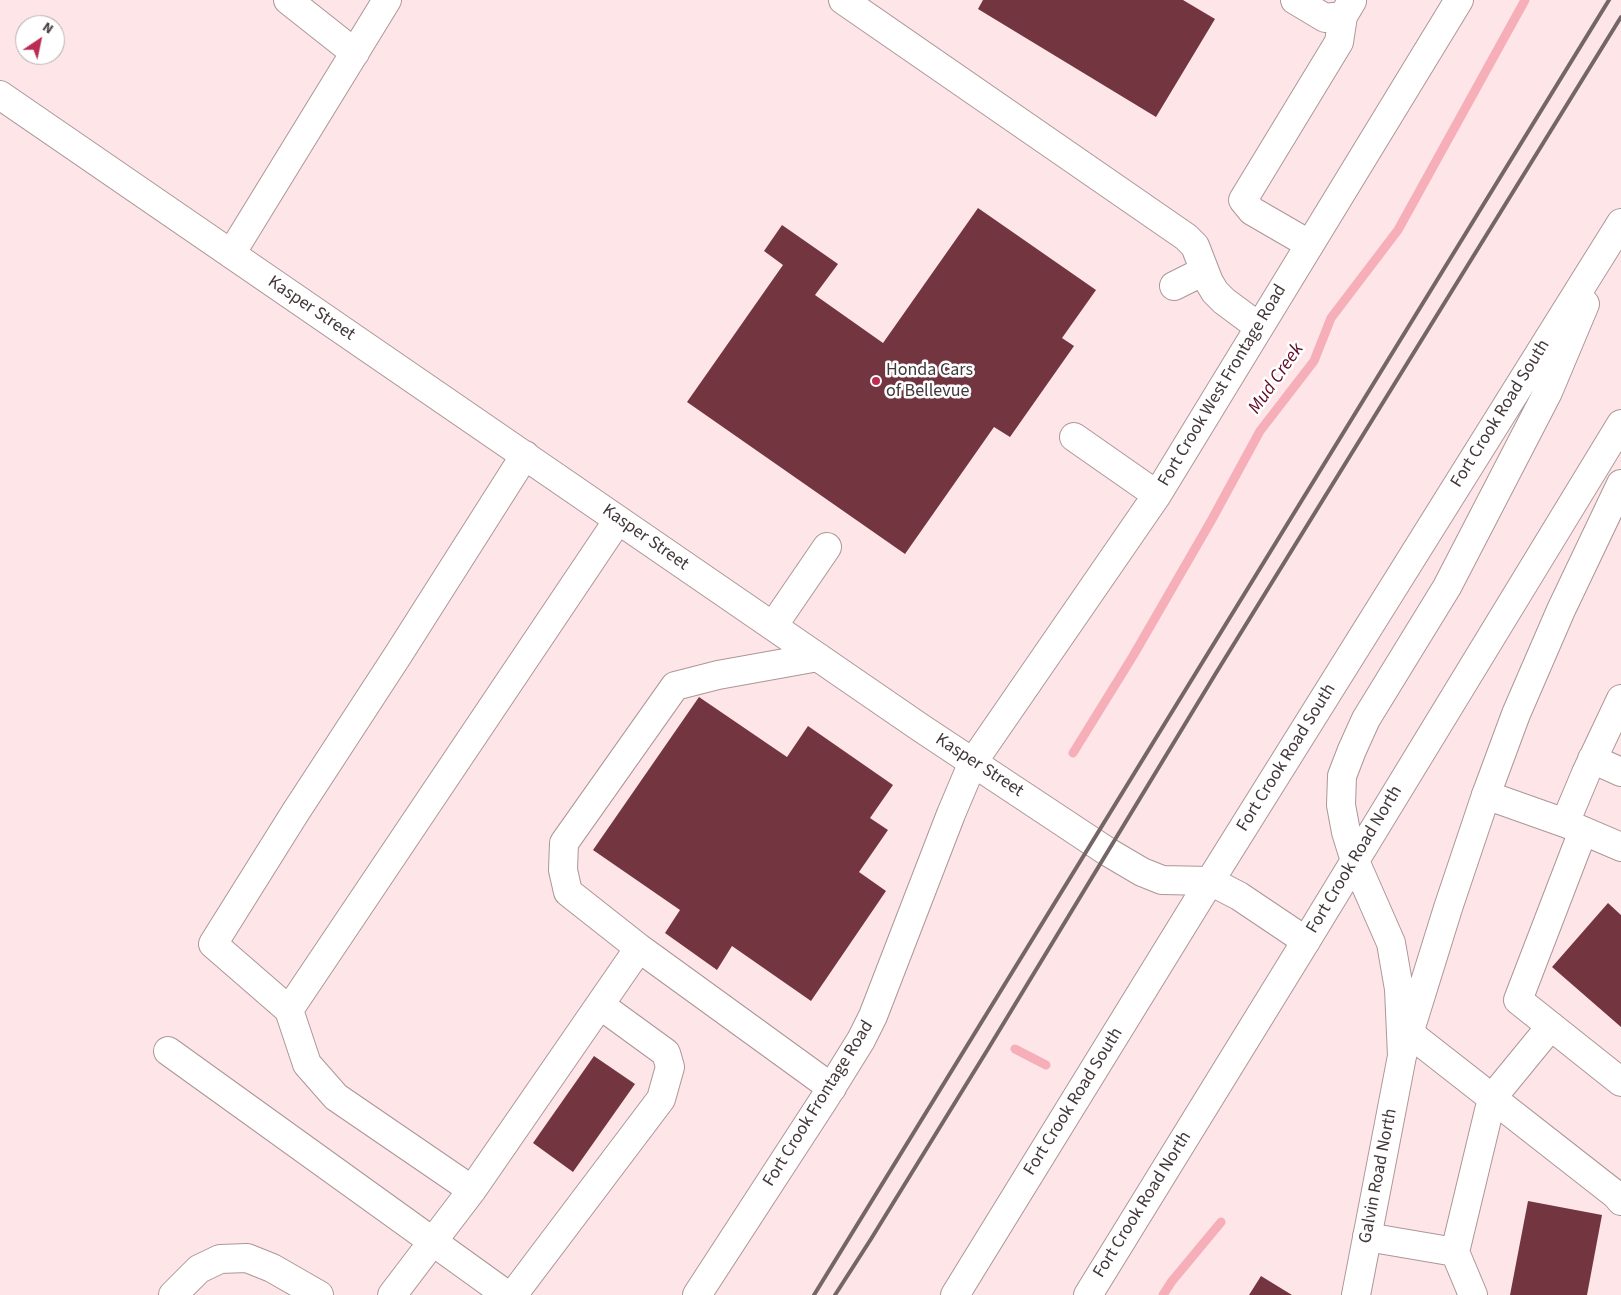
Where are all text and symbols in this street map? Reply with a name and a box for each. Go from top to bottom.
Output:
north arrow [15,15,65,65]
text: N [38,17,57,39]
street label: Kasper Street [263,272,359,346]
street label: Fort Crook West Frontage Road [1154,281,1292,491]
street label: Fort Crook Road South [1447,336,1555,492]
water label: Mud Creek [1244,339,1310,419]
place label: Honda Cars of Bellevue [886,360,973,402]
marker: Honda Cars of Bellevue [870,375,882,387]
street label: Kasper Street [597,500,693,576]
street label: Fort Crook Road South [1233,680,1341,836]
street label: Kasper Street [931,729,1027,803]
street label: Fort Crook Road North [1302,782,1408,938]
street label: Fort Crook Frontage Road [759,1017,879,1191]
street label: Fort Crook Road South [1020,1024,1128,1180]
street label: Galvin Road North [1355,1107,1403,1245]
street label: Fort Crook Road North [1089,1128,1197,1282]

